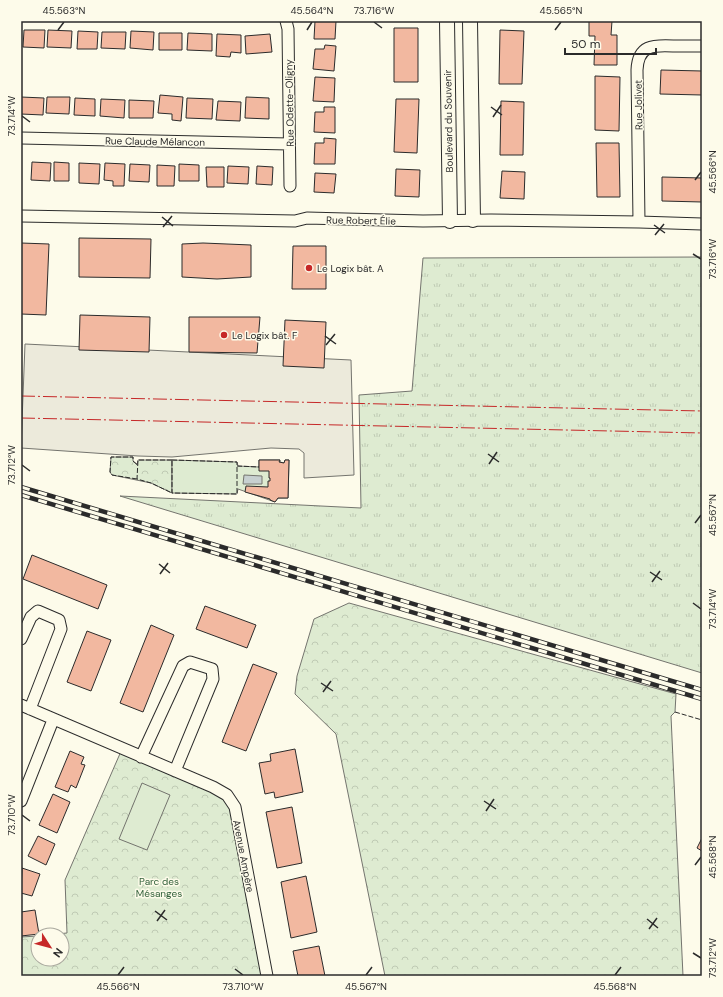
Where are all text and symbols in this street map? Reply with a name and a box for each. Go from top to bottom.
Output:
text: 45.563°N [43,4,85,17]
text: 45.564°N [291,4,334,17]
text: 73.716°W [354,4,395,17]
text: 45.565°N [540,4,582,17]
scale bar [565,30,656,56]
text: 50 m [571,36,600,52]
street label: Rue Odette-Oligny [282,59,297,147]
street label: Boulevard du Souvenir [441,69,456,173]
street label: Rue Jolivet [632,80,645,130]
text: 73.714°W [5,96,18,136]
street label: Rue Claude Mélancon [105,134,205,149]
text: 45.566°N [706,150,719,194]
street label: Rue Robert Élie [326,213,396,228]
text: 73.716°W [706,238,719,279]
place label: Le Logix bât. A [317,262,384,275]
marker: Le Logix bât. A [304,263,314,273]
place label: Le Logix bât. F [232,329,298,342]
marker: Le Logix bât. F [219,330,229,340]
text: 73.712°W [5,445,18,485]
text: 45.567°N [706,494,719,536]
text: 73.714°W [706,589,719,629]
text: 73.710°W [5,794,18,836]
street label: Avenue Ampère [230,819,257,894]
text: 45.568°N [706,835,719,878]
park label: Parc des Mésanges [136,875,182,900]
north arrow [30,927,70,967]
text: 73.712°W [706,938,719,978]
text: N [50,946,66,960]
text: 45.566°N [96,980,140,993]
text: 73.710°W [222,980,264,993]
text: 45.567°N [345,980,387,993]
text: 45.568°N [594,980,637,993]

